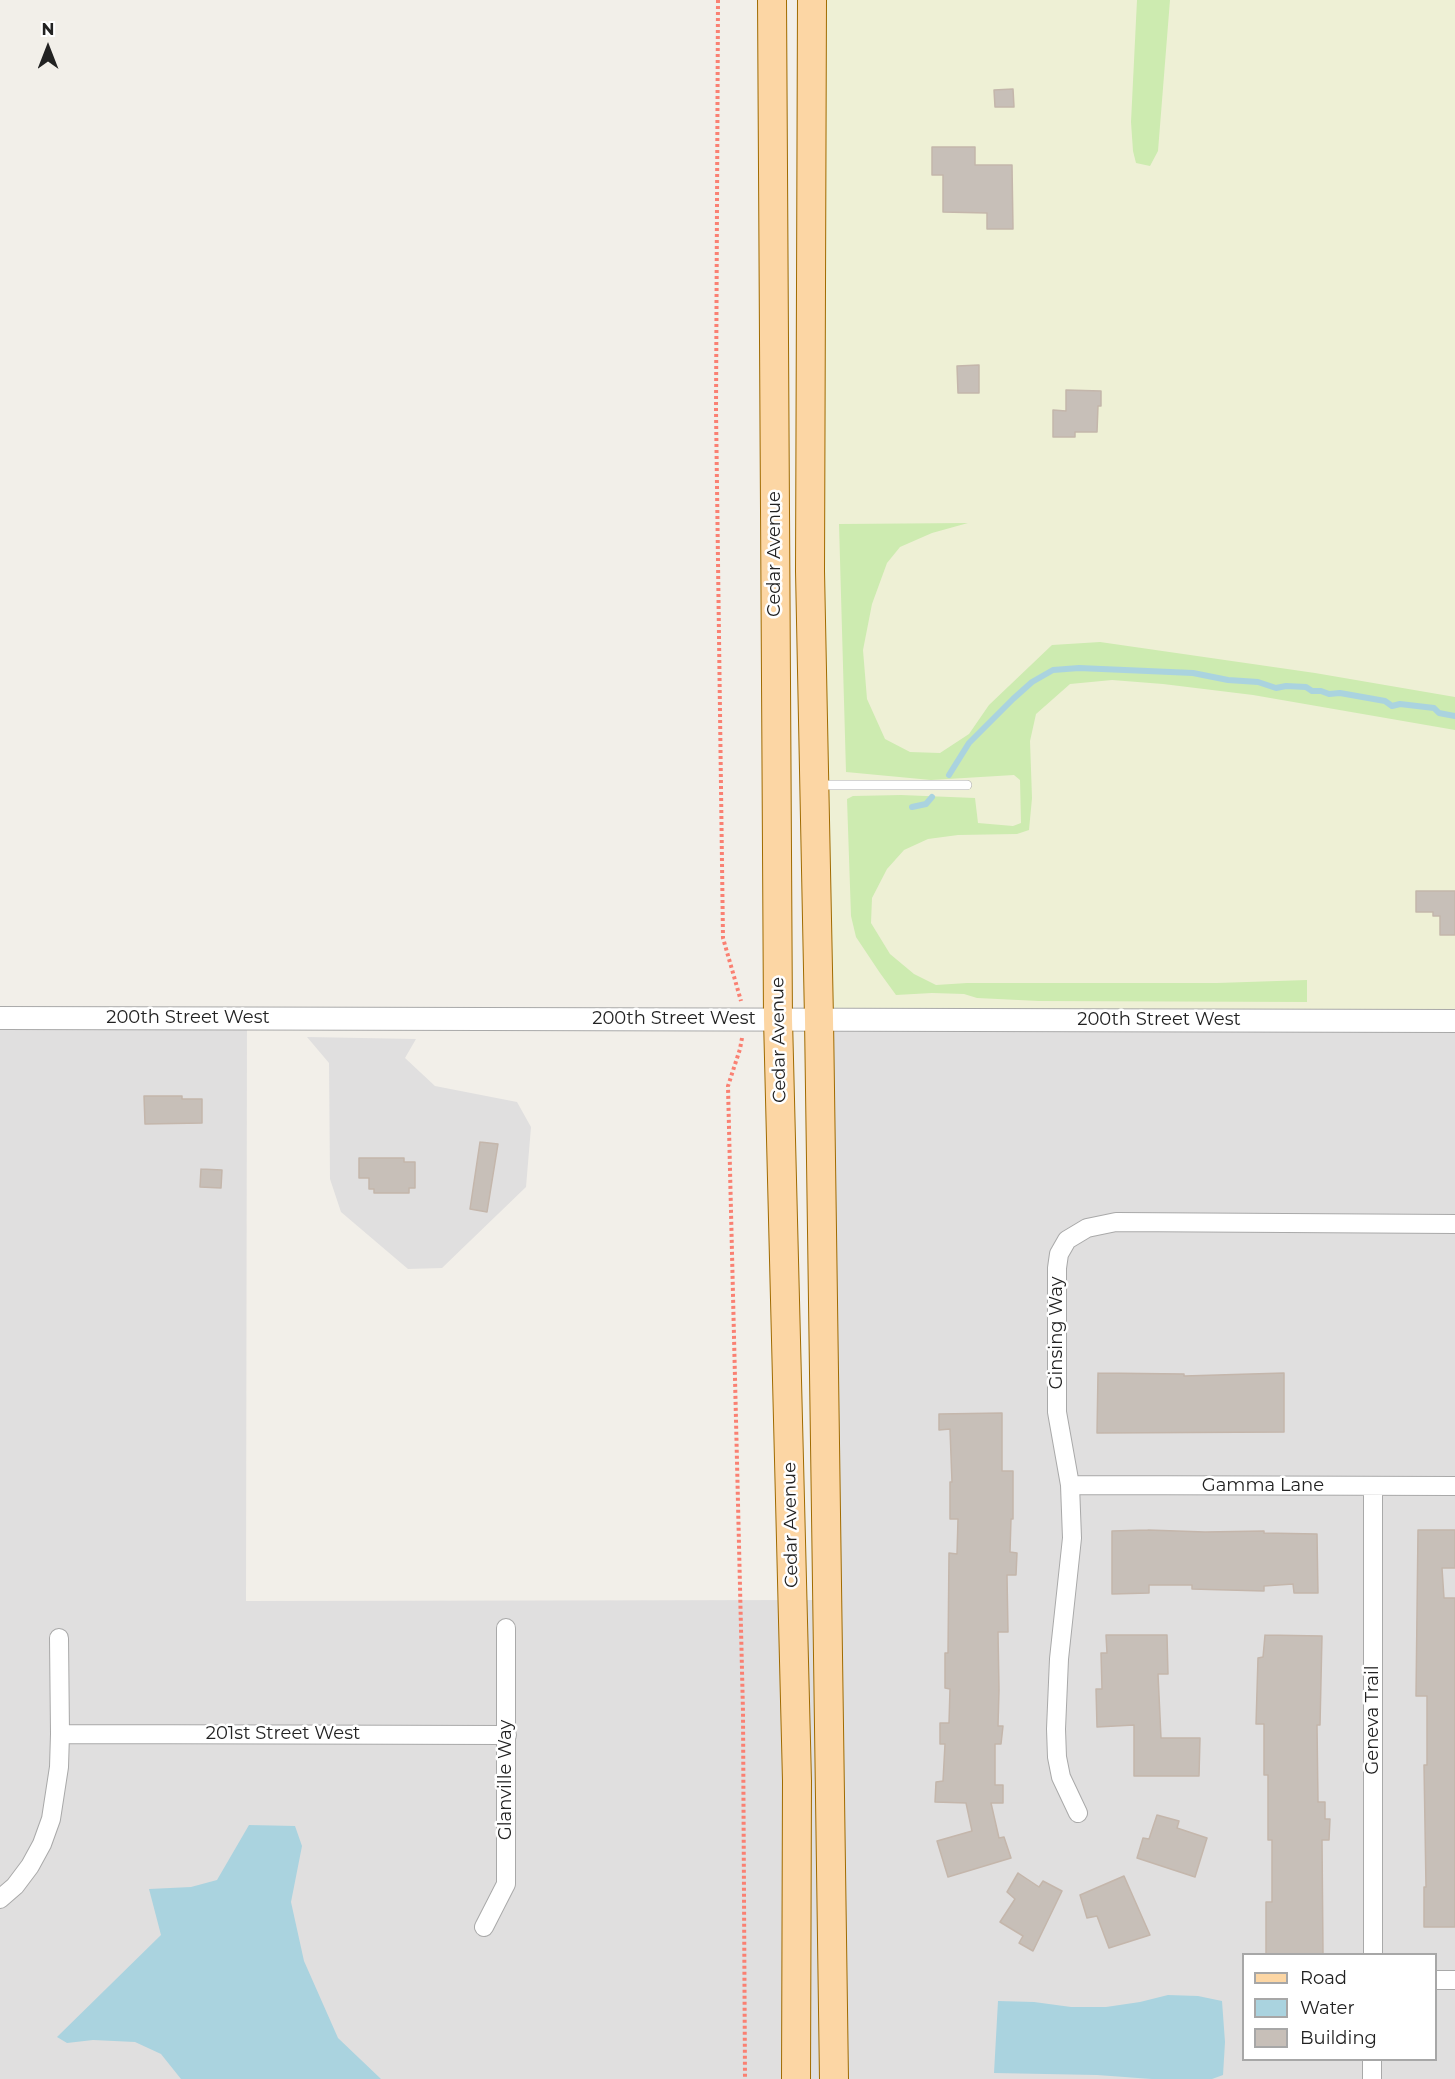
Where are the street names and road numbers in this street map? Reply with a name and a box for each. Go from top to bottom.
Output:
street label: Cedar Avenue [764,491,786,617]
street label: Cedar Avenue [767,977,791,1103]
street label: 200th Street West [106,1007,270,1029]
street label: 200th Street West [592,1008,756,1030]
street label: 200th Street West [1077,1009,1241,1031]
street label: Ginsing Way [1046,1277,1068,1389]
street label: Cedar Avenue [779,1462,803,1588]
street label: Gamma Lane [1202,1475,1324,1497]
street label: Geneva Trail [1362,1665,1384,1775]
street label: Glanville Way [495,1720,517,1840]
street label: 201st Street West [206,1723,360,1745]

